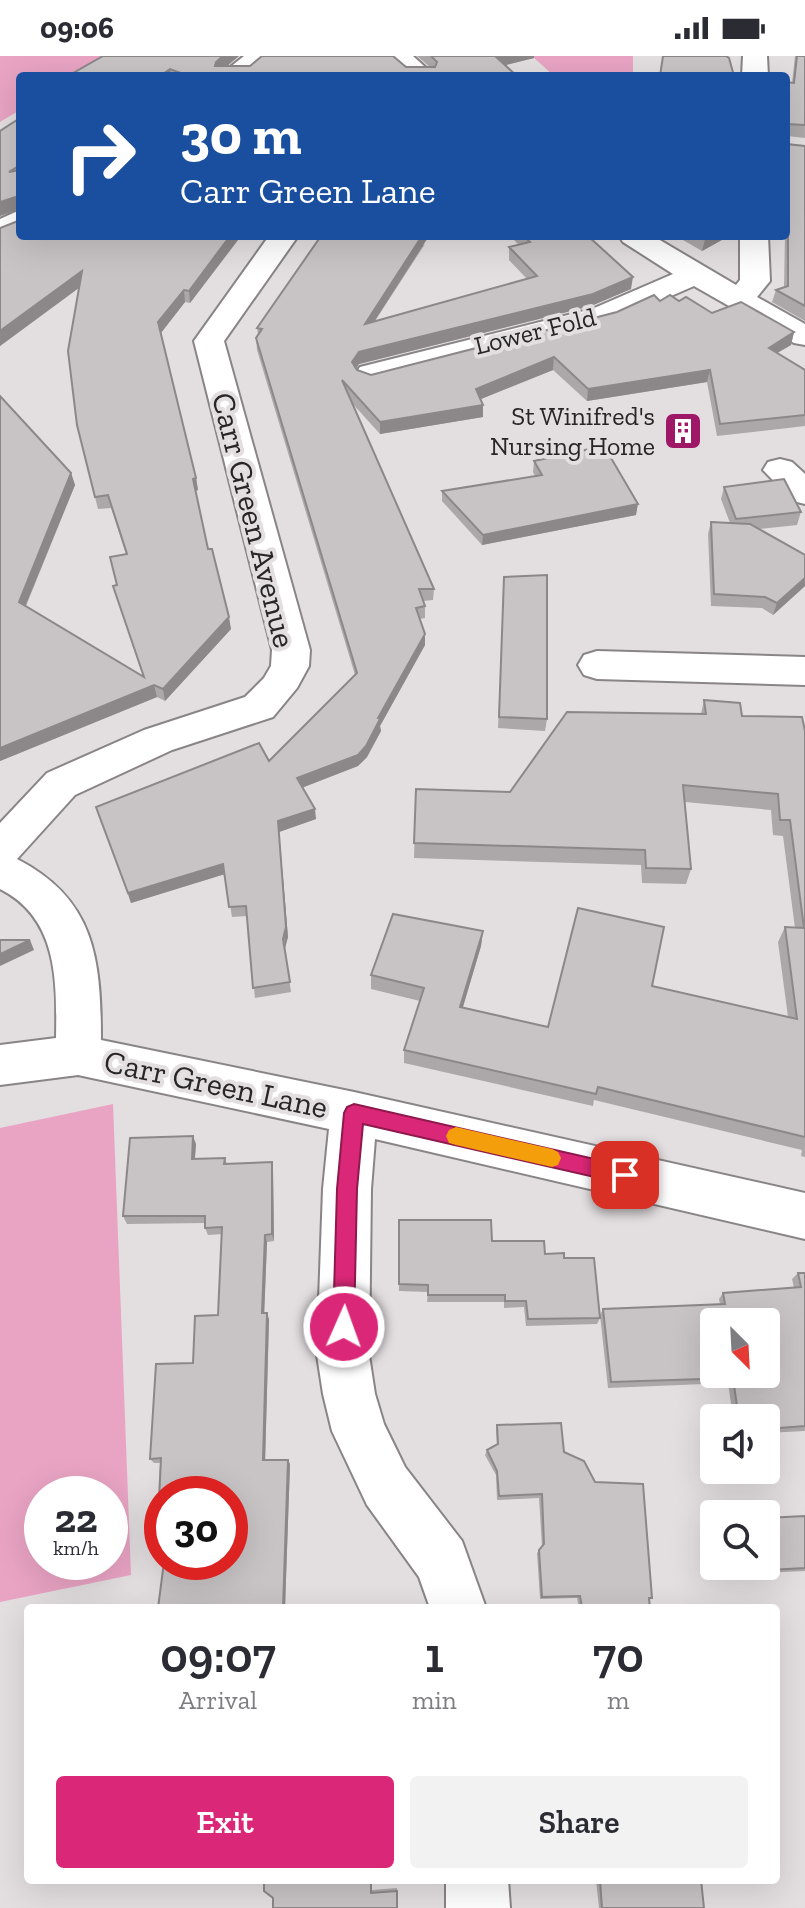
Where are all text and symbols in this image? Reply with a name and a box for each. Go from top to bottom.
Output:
text: 09:06 [40,10,114,46]
text: 30 m [180,101,302,168]
icon: right [48,104,152,208]
text: Carr Green Lane [180,169,436,212]
street label: Lower Fold [471,300,599,362]
street label: Carr Green Avenue [204,389,304,651]
place label: St Winifred's Nursing Home [490,400,655,462]
building icon: St Winifred's Nursing Home [662,410,704,452]
street label: Carr Green Lane [101,1042,331,1126]
pin [591,1141,659,1209]
icon: arrive [603,1153,647,1197]
position arrow [302,1285,386,1369]
north arrow [700,1308,780,1388]
map controls [700,1308,780,1580]
button: sound [700,1404,780,1484]
speed limit sign: 30 [144,1476,248,1580]
text: 22 [55,1494,97,1542]
button: search [700,1500,780,1580]
text: km/h [53,1536,99,1560]
text: 09:07 [160,1627,276,1684]
text: 1 [425,1627,444,1684]
text: 70 [593,1627,644,1684]
text: Arrival [179,1684,257,1716]
text: min [412,1684,457,1716]
text: m [607,1684,630,1716]
button: Exit [56,1776,394,1868]
button: Share [410,1776,748,1868]

